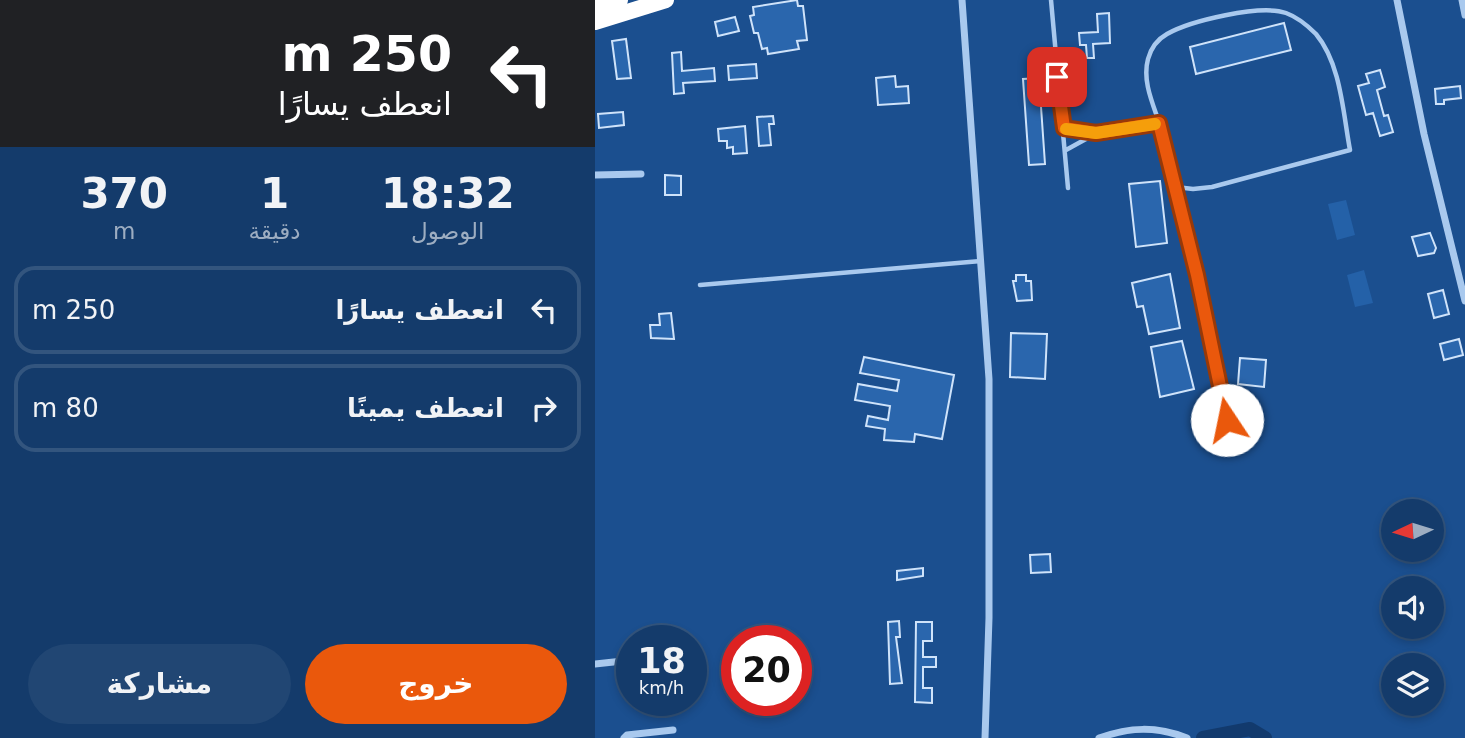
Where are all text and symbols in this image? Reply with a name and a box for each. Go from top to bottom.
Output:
text: 250 m [282,26,452,83]
icon: left [476,28,567,119]
pin [1027,47,1087,107]
icon: arrive [1038,58,1076,96]
text: انعطف يسارًا [278,85,452,123]
text: 370 [80,169,168,218]
text: 1 [260,169,289,218]
text: 18:32 [381,169,515,218]
text: m [113,218,135,244]
text: دقيقة [248,218,301,244]
text: الوصول [411,218,484,244]
icon: left [525,291,563,329]
text: 250 m [32,295,115,325]
text: انعطف يسارًا [335,295,504,325]
position arrow [1190,383,1264,457]
icon: right [525,389,563,427]
text: 80 m [32,393,99,423]
text: انعطف يمينًا [347,393,504,423]
north arrow [1381,499,1444,562]
map controls [1381,499,1444,716]
button: sound [1381,576,1444,639]
speed limit sign: 20 [721,625,812,716]
text: 18 [637,641,686,681]
button: مشاركة [28,644,291,724]
button: خروج [305,644,567,724]
button: layers [1381,653,1444,716]
text: km/h [639,677,684,698]

